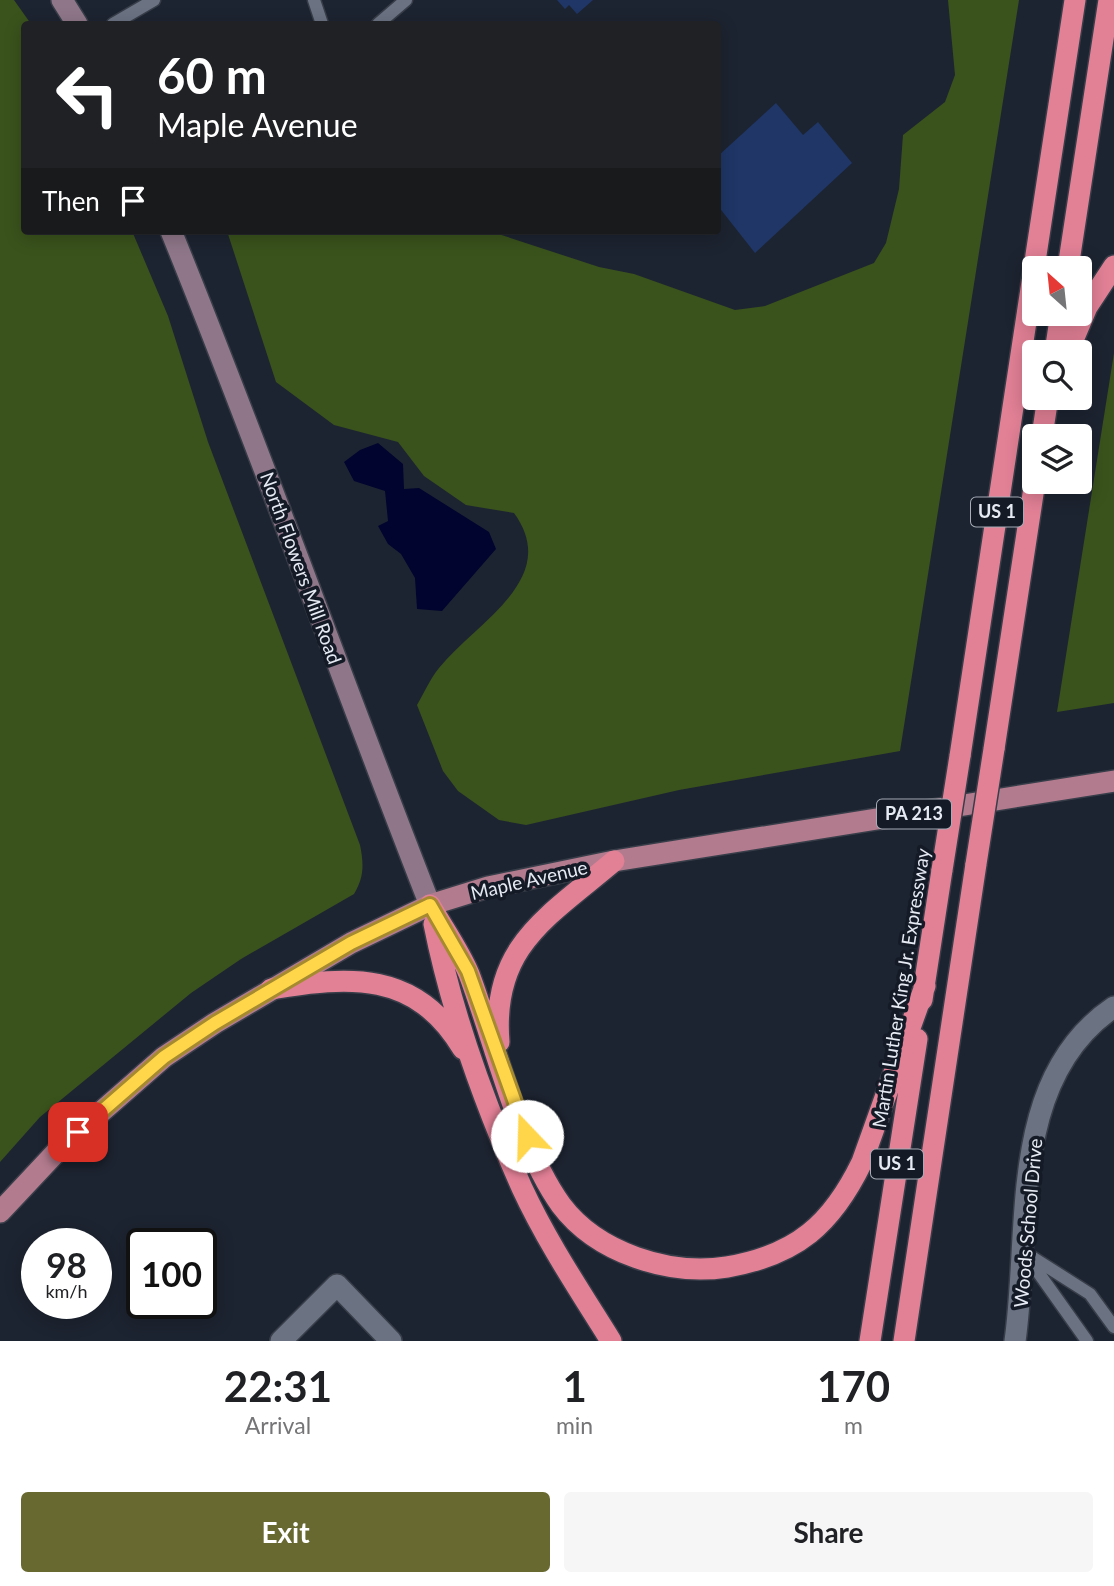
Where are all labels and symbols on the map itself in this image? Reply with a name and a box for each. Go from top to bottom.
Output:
north arrow [1022,256,1092,326]
street label: North Flowers Mill Road [256,469,347,667]
road number: US 1 [971,498,1023,526]
road number: PA 213 [877,800,951,828]
street label: Martin Luther King Jr. Expressway [867,846,934,1129]
street label: Maple Avenue [468,855,589,904]
position arrow [490,1099,564,1173]
pin [48,1102,108,1162]
street label: Woods School Drive [1009,1137,1046,1309]
road number: US 1 [871,1149,923,1178]
speed limit sign: 100 [126,1228,217,1319]

